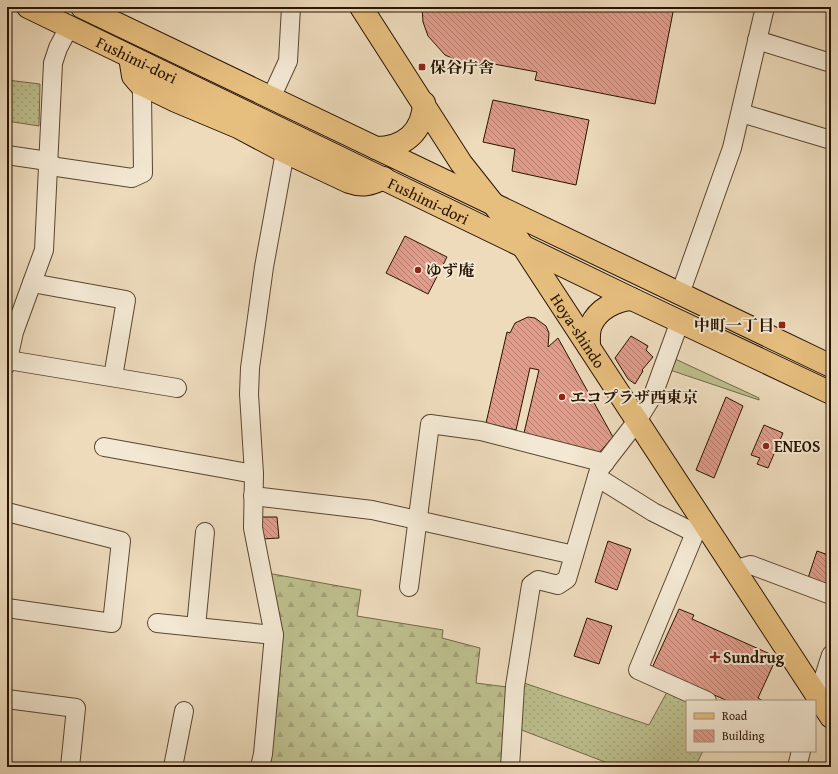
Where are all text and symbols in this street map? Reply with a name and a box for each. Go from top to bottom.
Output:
street label: Fushimi-dori [92,30,182,90]
place label: 保谷庁舎 [430,55,494,79]
marker: 保谷庁舎 [417,62,427,72]
street label: Fushimi-dori [384,171,474,231]
place label: ゆず庵 [426,258,474,282]
marker: ゆず庵 [413,265,423,275]
street label: Hoya-shindo [545,289,611,373]
place label: 中町一丁目 [694,313,774,337]
marker: 中町一丁目 [777,320,787,330]
place label: エコプラザ西東京 [570,385,698,409]
marker: エコプラザ西東京 [557,392,567,402]
place label: ENEOS [774,434,820,458]
marker: ENEOS [761,441,771,451]
place label: Sundrug [723,645,785,669]
marker: Sundrug [710,652,720,662]
legend [686,700,816,752]
text: Road [722,707,748,724]
text: Building [722,727,765,744]

